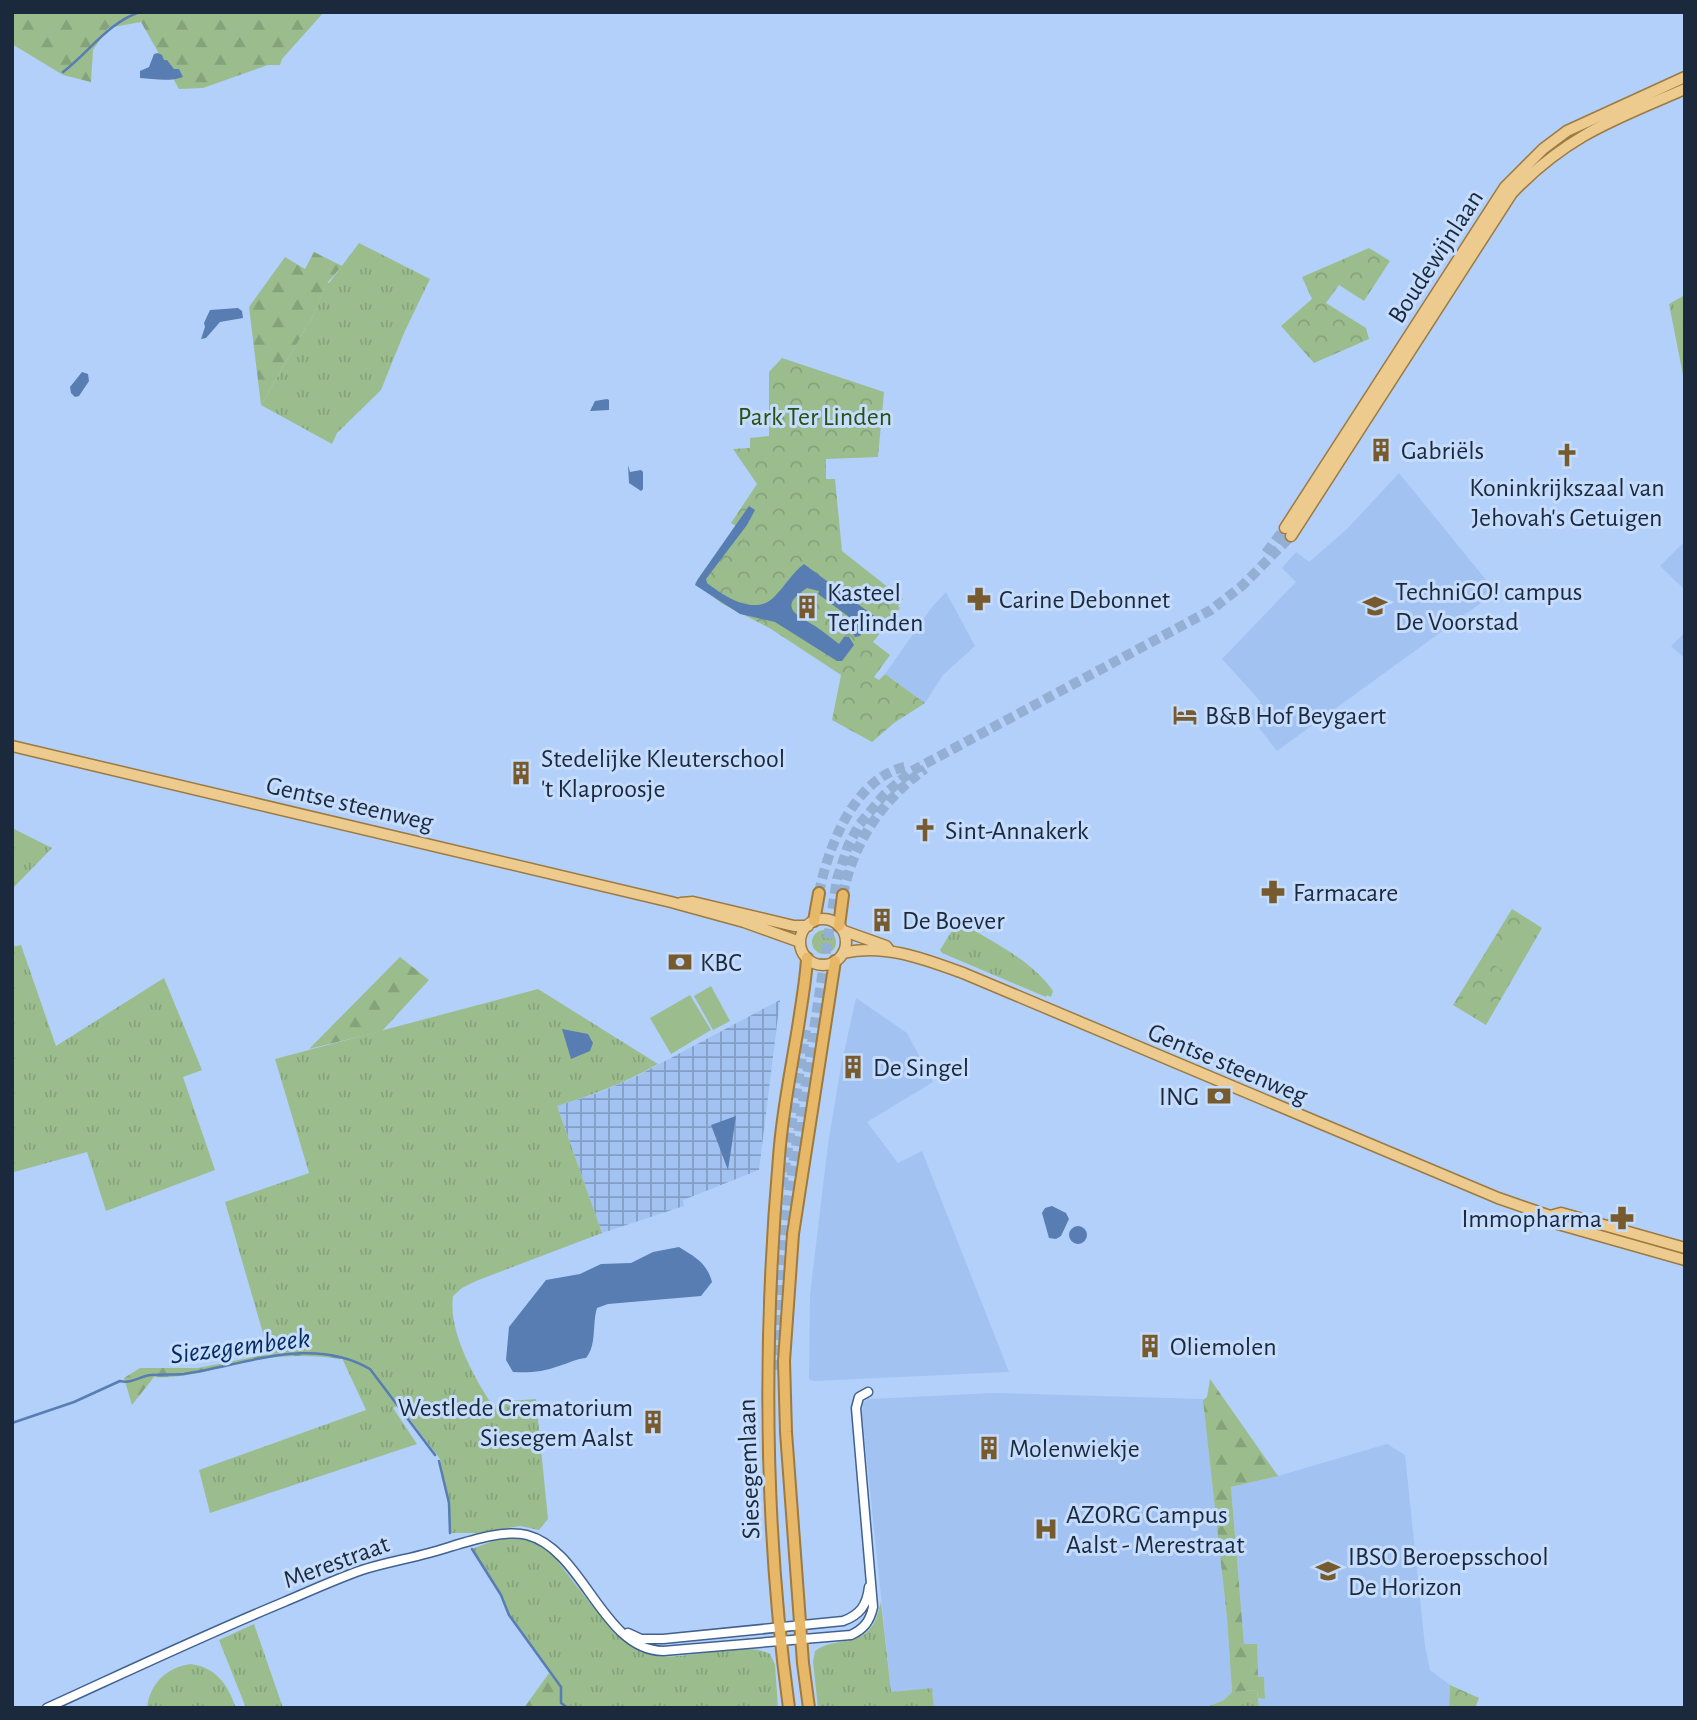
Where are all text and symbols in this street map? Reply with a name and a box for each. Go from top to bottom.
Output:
street label: Boudewijnlaan [1383,185,1488,328]
park label: Park Ter Linden [738,404,892,430]
building icon: Gabriëls [1367,436,1395,464]
place label: Gabriëls [1401,438,1484,464]
church icon: Koninkrijkszaal van Jehovah's Getuigen [1553,441,1581,469]
place label: Koninkrijkszaal van Jehovah's Getuigen [1469,475,1665,531]
place label: TechniGO! campus De Voorstad [1395,579,1582,635]
place label: Kasteel Terlinden [827,580,923,636]
pharmacy icon: Carine Debonnet [965,585,993,613]
place label: Carine Debonnet [999,587,1170,613]
school or university icon: TechniGO! campus De Voorstad [1361,592,1389,620]
building icon: Kasteel Terlinden [793,593,821,621]
hotel icon: B&B Hof Beygaert [1171,701,1199,729]
place label: B&B Hof Beygaert [1205,703,1386,729]
place label: Stedelijke Kleuterschool 't Klaproosje [541,746,785,802]
building icon: Stedelijke Kleuterschool 't Klaproosje [507,759,535,787]
street label: Gentse steenweg [264,772,436,836]
church icon: Sint-Annakerk [911,816,939,844]
place label: Sint-Annakerk [945,818,1089,844]
pharmacy icon: Farmacare [1259,878,1287,906]
place label: Farmacare [1293,880,1398,906]
building icon: De Boever [868,906,896,934]
place label: De Boever [902,908,1005,934]
bank icon: KBC [666,948,694,976]
place label: KBC [700,950,742,976]
street label: Gentse steenweg [1144,1019,1312,1109]
building icon: De Singel [839,1053,867,1081]
place label: De Singel [873,1055,969,1081]
bank icon: ING [1205,1082,1233,1110]
place label: ING [1159,1084,1199,1110]
pharmacy icon: Immopharma [1608,1204,1636,1232]
place label: Immopharma [1461,1206,1602,1232]
water label: Siezegembeek [169,1325,312,1369]
building icon: Oliemolen [1136,1332,1164,1360]
place label: Oliemolen [1170,1334,1277,1360]
place label: Westlede Crematorium Siesegem Aalst [398,1395,633,1451]
street label: Siesegemlaan [734,1398,764,1540]
building icon: Westlede Crematorium Siesegem Aalst [639,1408,667,1436]
building icon: Molenwiekje [975,1434,1003,1462]
place label: Molenwiekje [1009,1436,1140,1462]
place label: AZORG Campus Aalst - Merestraat [1066,1502,1245,1558]
hospital icon: AZORG Campus Aalst - Merestraat [1032,1515,1060,1543]
street label: Merestraat [280,1531,393,1593]
place label: IBSO Beroepsschool De Horizon [1348,1544,1549,1600]
school or university icon: IBSO Beroepsschool De Horizon [1314,1557,1342,1585]

